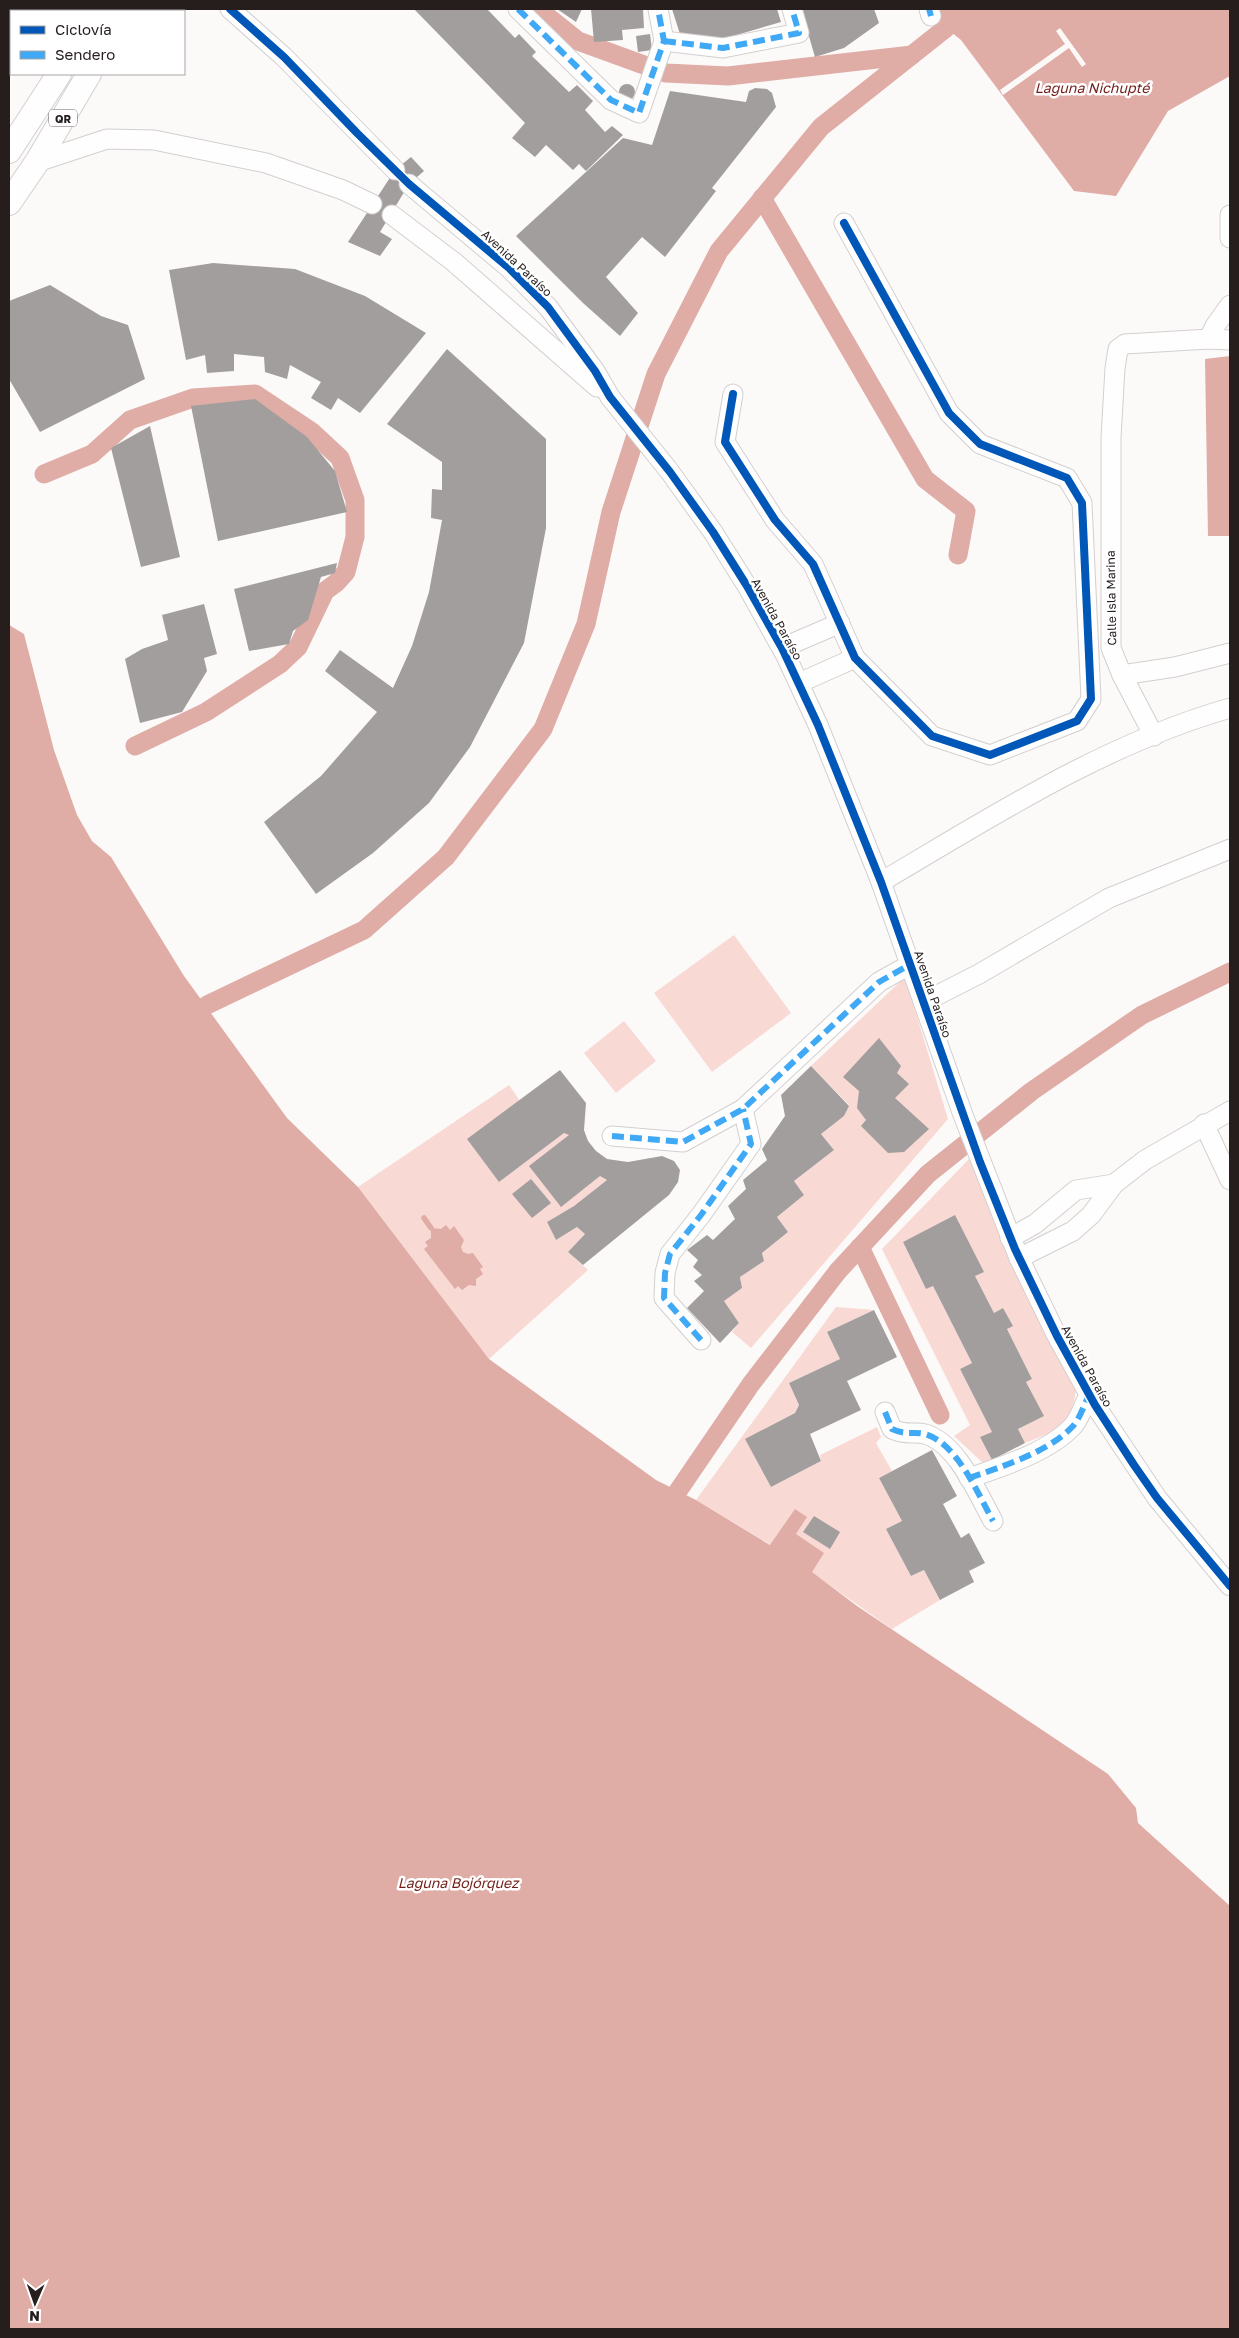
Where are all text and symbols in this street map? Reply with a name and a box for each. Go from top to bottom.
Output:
legend [10,10,185,75]
text: Ciclovía [55,20,112,38]
text: Sendero [55,45,115,63]
water label: Laguna Nichupté [1035,79,1151,96]
road number: QR [49,110,77,126]
street label: Avenida Paraíso [479,226,555,300]
street label: Calle Isla Marina [1103,550,1119,646]
street label: Avenida Paraíso [748,576,806,662]
street label: Avenida Paraíso [911,948,955,1040]
street label: Avenida Paraíso [1058,1323,1116,1409]
water label: Laguna Bojórquez [398,1874,520,1891]
north arrow [10,2278,60,2328]
text: N [29,2308,40,2325]

